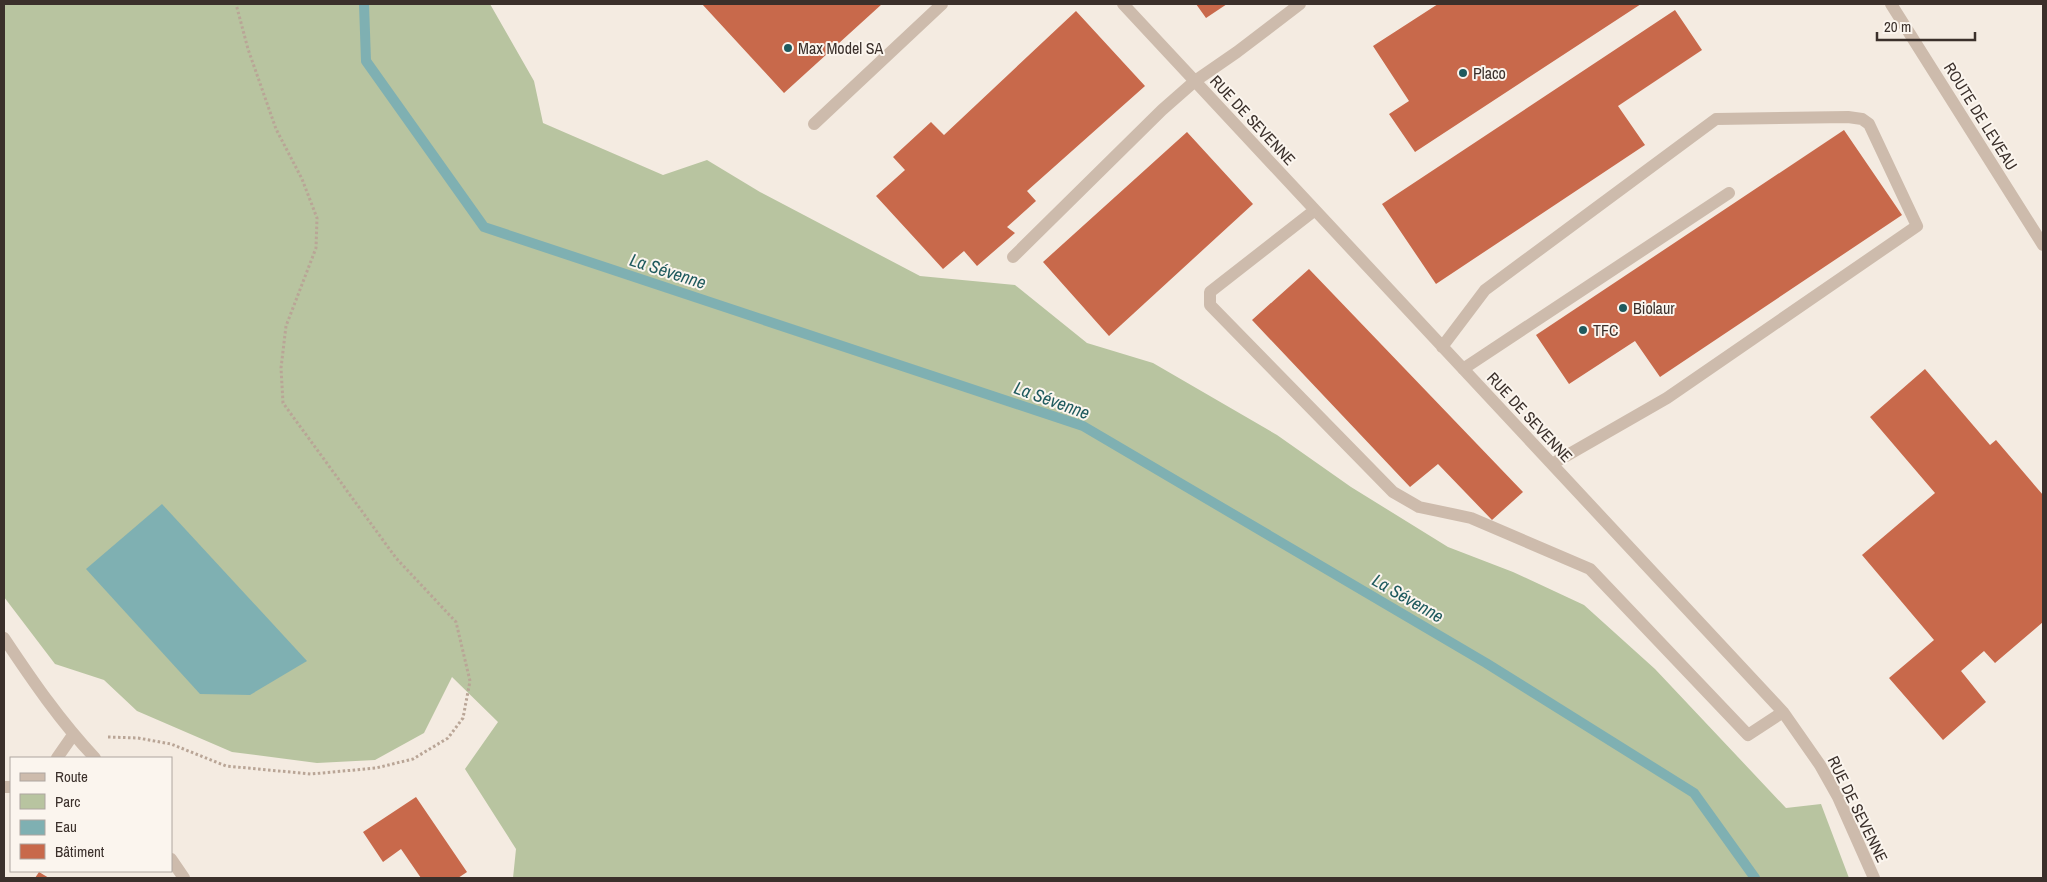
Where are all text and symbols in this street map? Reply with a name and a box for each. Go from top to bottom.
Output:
scale bar [1877,10,1974,42]
text: 20 m [1884,16,1911,37]
place label: Max Model SA [798,37,884,59]
marker: Max Model SA [782,42,794,54]
street label: ROUTE DE LEVEAU [1939,58,2023,174]
place label: Placo [1473,62,1506,84]
marker: Placo [1457,67,1469,79]
street label: RUE DE SEVENNE [1205,70,1301,170]
water label: La Sévenne [627,247,709,295]
place label: Biolaur [1633,297,1675,319]
marker: Biolaur [1617,302,1629,314]
place label: TFC [1593,319,1619,341]
marker: TFC [1577,324,1589,336]
street label: RUE DE SEVENNE [1482,367,1578,467]
water label: La Sévenne [1011,375,1093,425]
water label: La Sévenne [1368,567,1448,629]
street label: RUE DE SEVENNE [1823,752,1893,866]
legend [10,757,172,872]
text: Route [55,766,88,787]
text: Parc [55,791,80,812]
text: Eau [55,816,77,837]
text: Bâtiment [55,841,105,862]

